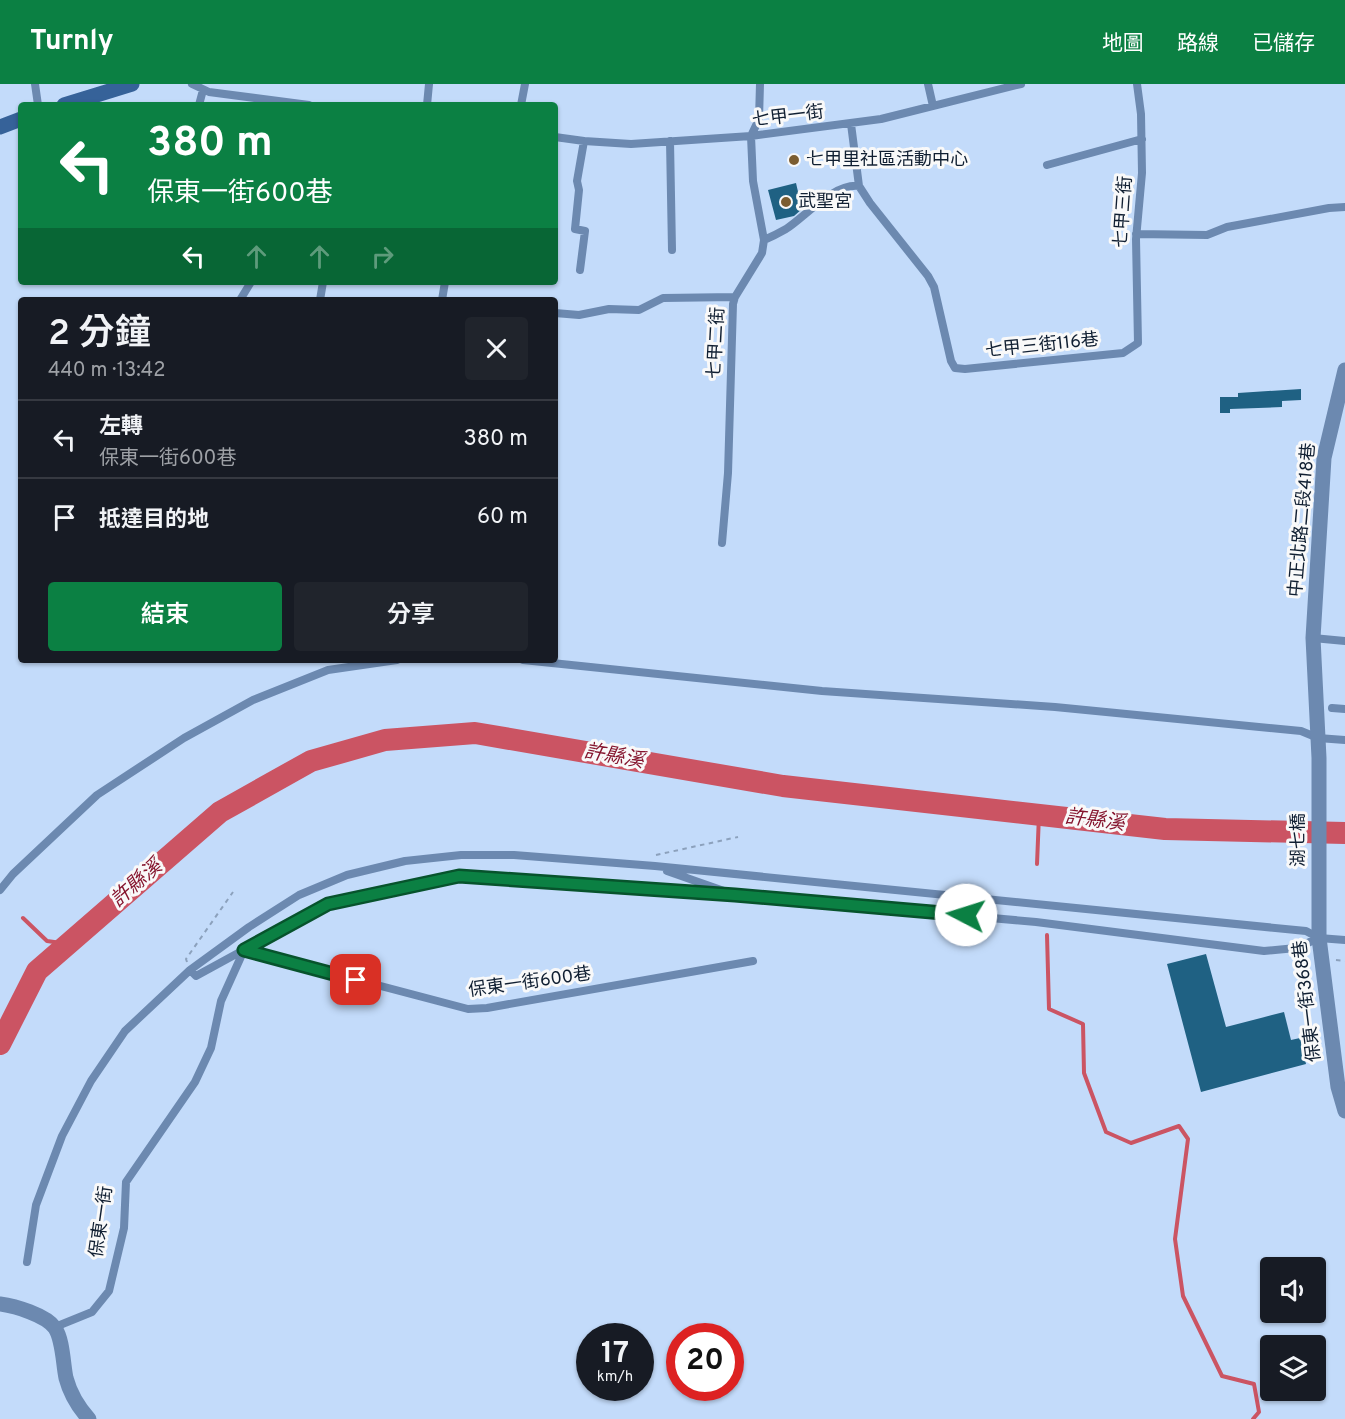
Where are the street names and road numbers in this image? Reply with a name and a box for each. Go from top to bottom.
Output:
street label: 七甲一街 [751,101,825,133]
street label: 七甲三街 [1110,175,1138,249]
street label: 七甲二街 [704,306,730,380]
street label: 七甲三街116巷 [984,329,1100,363]
street label: 中正北路二段418巷 [1285,442,1321,598]
street label: 湖七橋 [1288,813,1311,867]
street label: 保東一街368巷 [1289,939,1327,1063]
street label: 保東一街600巷 [467,963,593,1003]
street label: 保東一街 [86,1185,118,1259]

